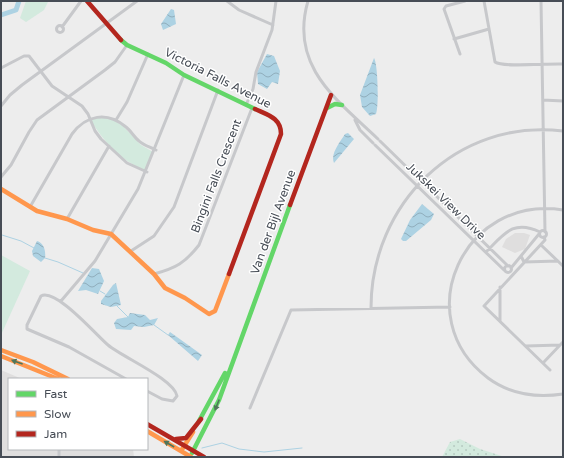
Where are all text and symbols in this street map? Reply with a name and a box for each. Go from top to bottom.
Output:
street label: Victoria Falls Avenue [162,45,274,111]
street label: Bingini Falls Crescent [188,117,244,235]
street label: Jukskei View Drive [404,160,489,242]
street label: Van der Bijl Avenue [248,168,298,276]
one-way arrow [10,358,22,364]
legend [8,378,148,450]
text: Fast [44,387,68,401]
one-way arrow [214,400,220,412]
text: Slow [44,407,71,421]
text: Jam [44,427,67,441]
one-way arrow [163,440,175,447]

